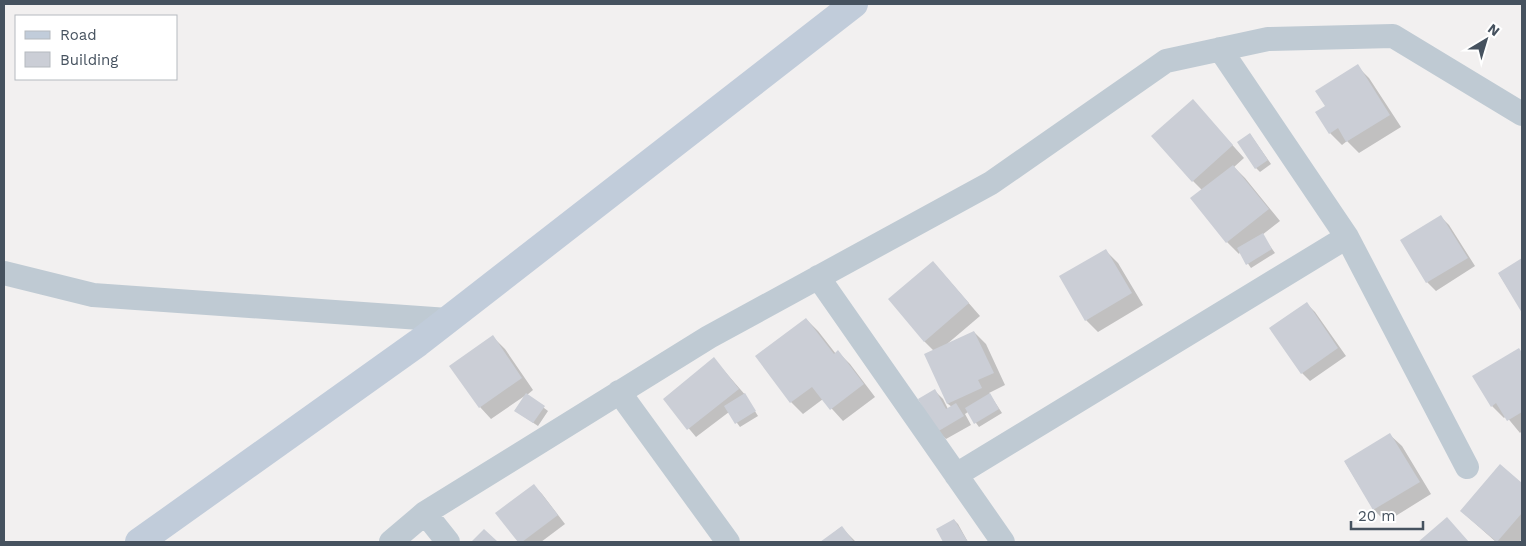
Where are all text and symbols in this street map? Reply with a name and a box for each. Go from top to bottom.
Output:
legend [15,15,178,80]
north arrow [1461,15,1511,65]
text: N [1485,20,1503,39]
text: Road [60,26,97,44]
text: Building [60,51,118,69]
scale bar [1351,498,1424,530]
text: 20 m [1358,507,1396,525]

